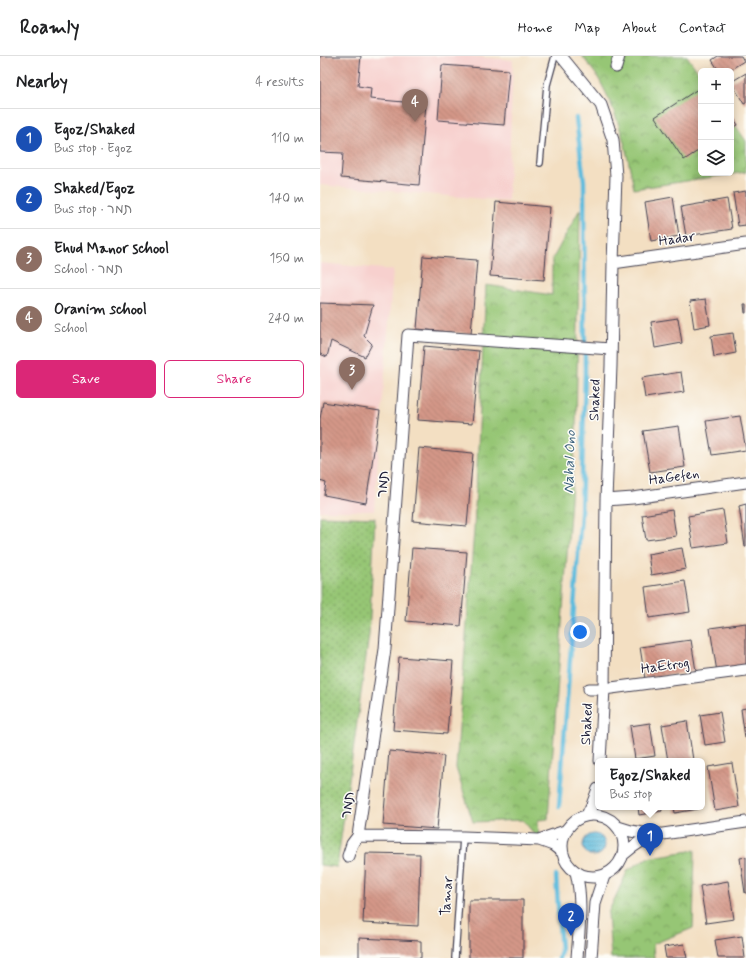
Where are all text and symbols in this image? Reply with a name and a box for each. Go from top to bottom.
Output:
text: Roamly [20,15,79,40]
text: Home [518,19,552,37]
text: Map [574,19,600,37]
text: About [622,19,657,37]
text: Contact [679,19,726,37]
map controls [698,68,734,176]
button: + [698,68,734,104]
text: Nearby [16,71,68,93]
text: 4 results [255,74,304,91]
pin: 4 [402,89,428,122]
button: − [698,104,734,140]
text: Egoz/Shaked [54,120,135,140]
text: 1 [26,130,32,147]
text: 110 m [271,130,304,147]
text: Bus stop · Egoz [54,140,133,157]
button: layers [698,140,734,176]
text: Shaked/Egoz [54,179,135,199]
text: 2 [26,190,32,207]
text: 140 m [269,190,304,207]
text: Bus stop · תמר [54,201,132,218]
street label: Hadar [658,227,697,250]
text: Ehud Manor school [54,239,169,259]
text: 3 [26,250,32,267]
text: 150 m [270,250,304,267]
text: School · תמר [54,261,123,278]
text: Oranim school [54,300,147,320]
text: 4 [25,310,33,327]
text: 240 m [268,310,304,327]
text: School [54,320,88,337]
pin: 3 [339,357,365,390]
button: Save [16,360,156,398]
button: Share [164,360,304,398]
street label: Shaked [585,379,605,421]
water label: Nahal Ono [559,430,581,494]
street label: HaGefen [648,465,700,489]
street label: תמר [373,470,393,498]
your location [570,622,590,642]
street label: HaEtrog [640,654,690,678]
street label: Shaked [577,703,597,745]
popup [595,758,705,810]
text: Egoz/Shaked [610,766,690,786]
text: Bus stop [610,786,653,803]
street label: תמר [337,790,359,820]
pin: 1 [637,823,663,856]
street label: Tamar [437,875,457,917]
pin: 2 [558,903,584,936]

